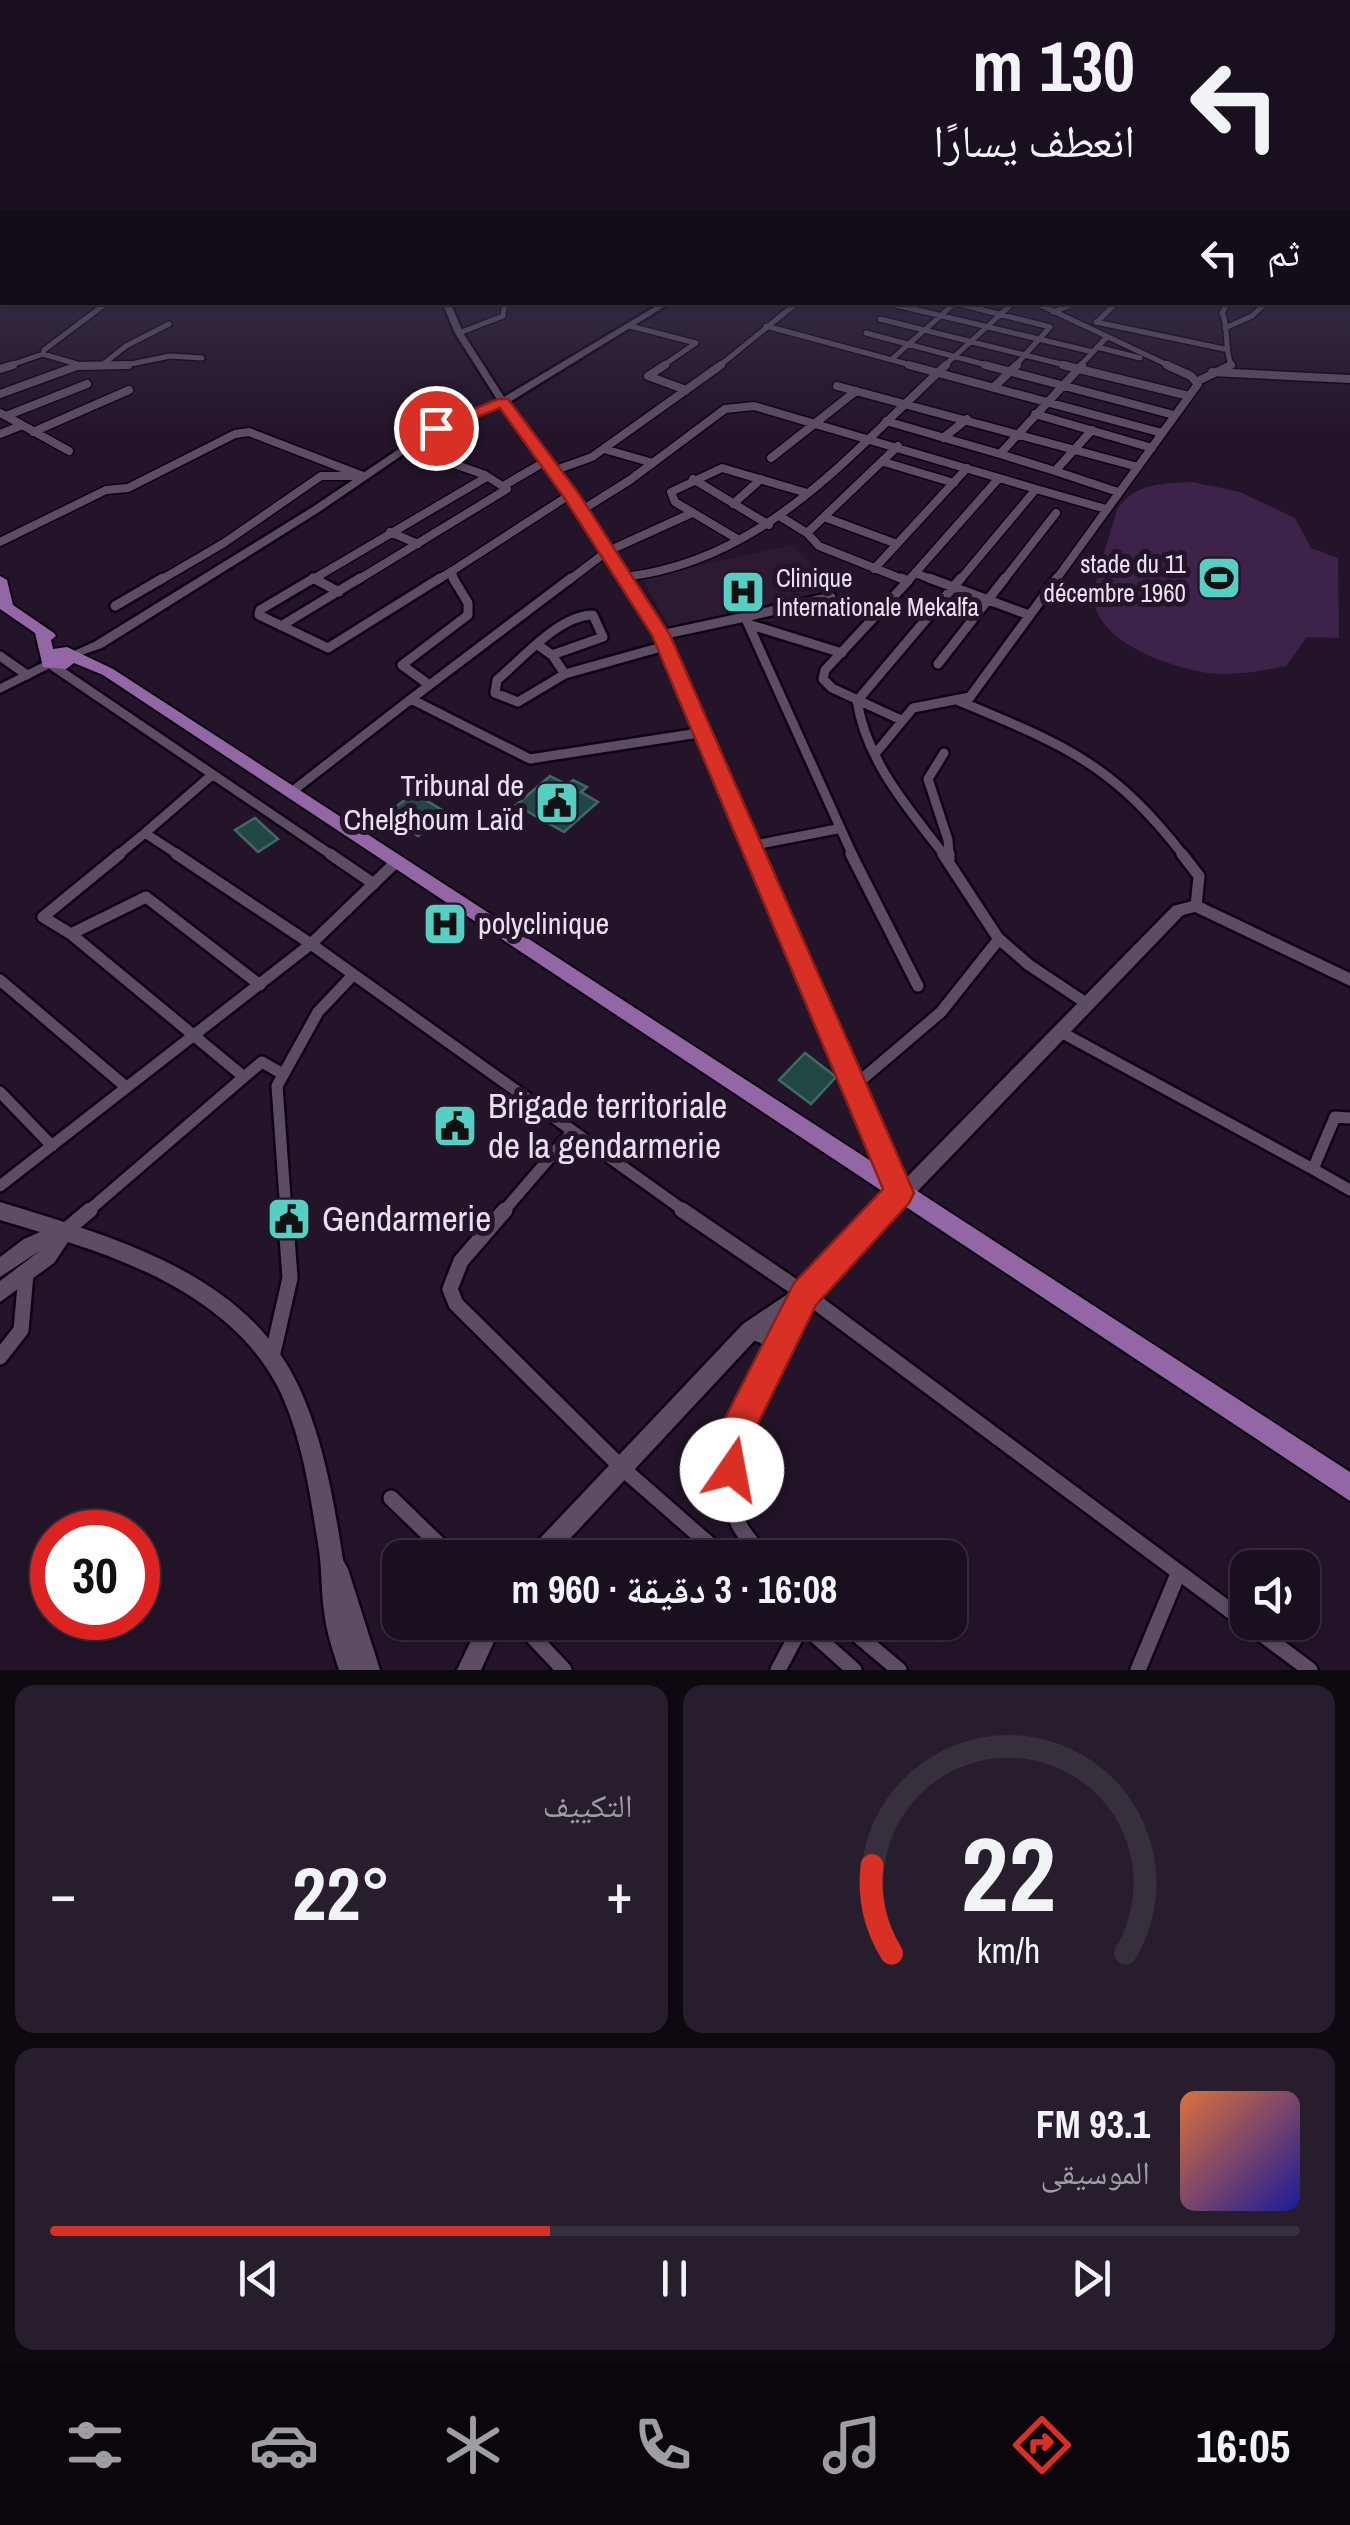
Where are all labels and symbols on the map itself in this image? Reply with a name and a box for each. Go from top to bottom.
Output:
pin [394,386,479,471]
place label: stade du 11 décembre 1960 [1044,547,1187,610]
sports icon: stade du 11 décembre 1960 [1196,555,1242,601]
place label: Clinique Internationale Mekalfa [776,561,979,624]
hospital icon: Clinique Internationale Mekalfa [720,569,766,615]
place label: Tribunal de Chelghoum Laïd [343,765,524,839]
public building icon: Tribunal de Chelghoum Laïd [534,780,580,826]
hospital icon: polyclinique [422,901,468,947]
place label: polyclinique [478,903,609,943]
place label: Brigade territoriale de la gendarmerie [488,1082,727,1169]
public building icon: Brigade territoriale de la gendarmerie [432,1103,478,1149]
place label: Gendarmerie [322,1195,491,1242]
public building icon: Gendarmerie [266,1196,312,1242]
position arrow [680,1418,784,1522]
speed limit sign: 30 [30,1510,160,1640]

